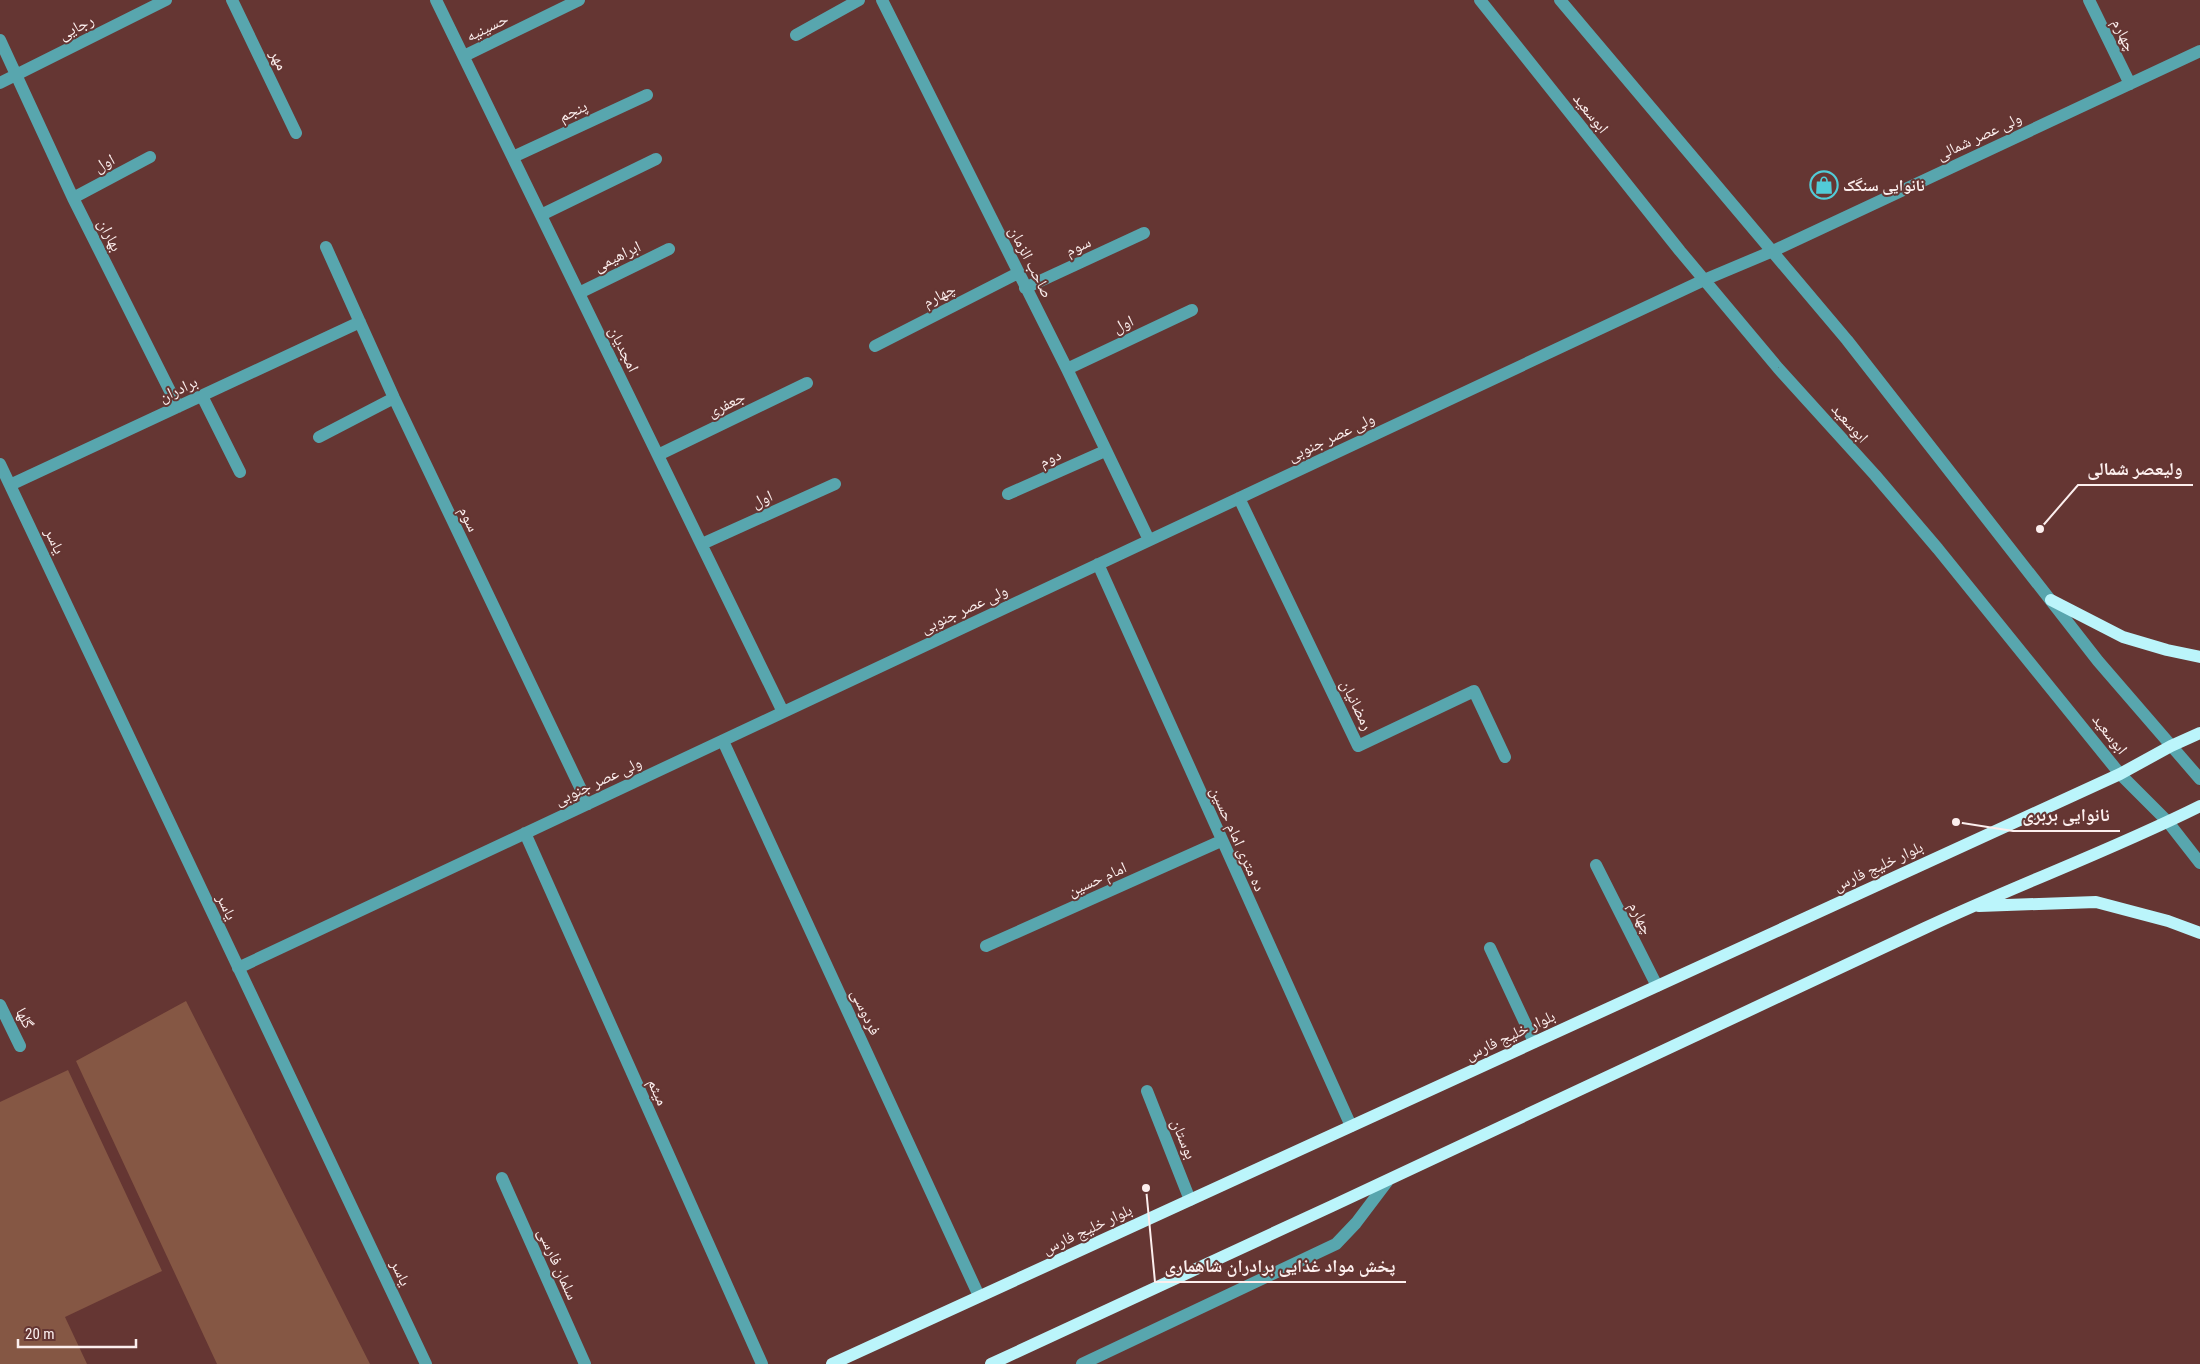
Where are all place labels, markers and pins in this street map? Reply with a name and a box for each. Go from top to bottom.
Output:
shop icon: نانوایی سنگک [1809,170,1839,200]
place label: نانوایی سنگک [1843,176,1925,195]
callout: ولیعصر شمالی [2078,452,2193,485]
callout: نانوایی بربری [2013,798,2120,831]
callout: پخش مواد غذایی برادران شاهماری [1155,1249,1406,1282]

